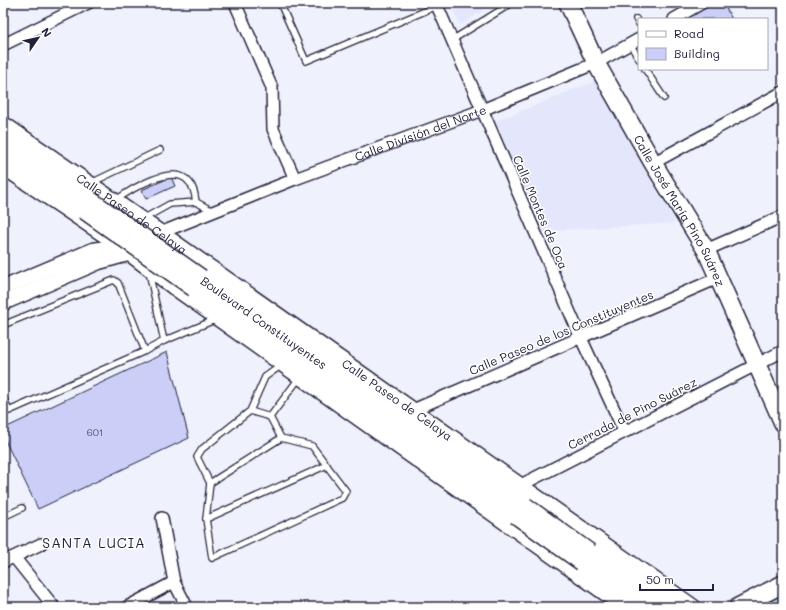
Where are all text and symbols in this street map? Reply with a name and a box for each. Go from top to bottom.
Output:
north arrow [18,18,58,58]
legend [638,18,768,70]
text: N [38,24,55,40]
text: Road [674,25,704,41]
text: Building [674,45,720,61]
street label: Calle División del Norte [352,101,489,164]
street label: Calle José María Pino Suárez [631,132,729,289]
street label: Calle Montes de Oca [510,153,572,271]
street label: Calle Paseo de Celaya [73,169,191,257]
street label: Boulevard Constituyentes [198,272,330,372]
street label: Calle Paseo de los Constituyentes [466,286,656,378]
street label: Calle Paseo de Celaya [339,355,456,444]
street label: Cerrada de Pino Suárez [565,373,700,453]
house number: 601 [87,425,103,439]
district label: SANTA LUCIA [42,533,146,552]
scale bar [640,566,713,592]
text: 50 m [646,571,674,587]

